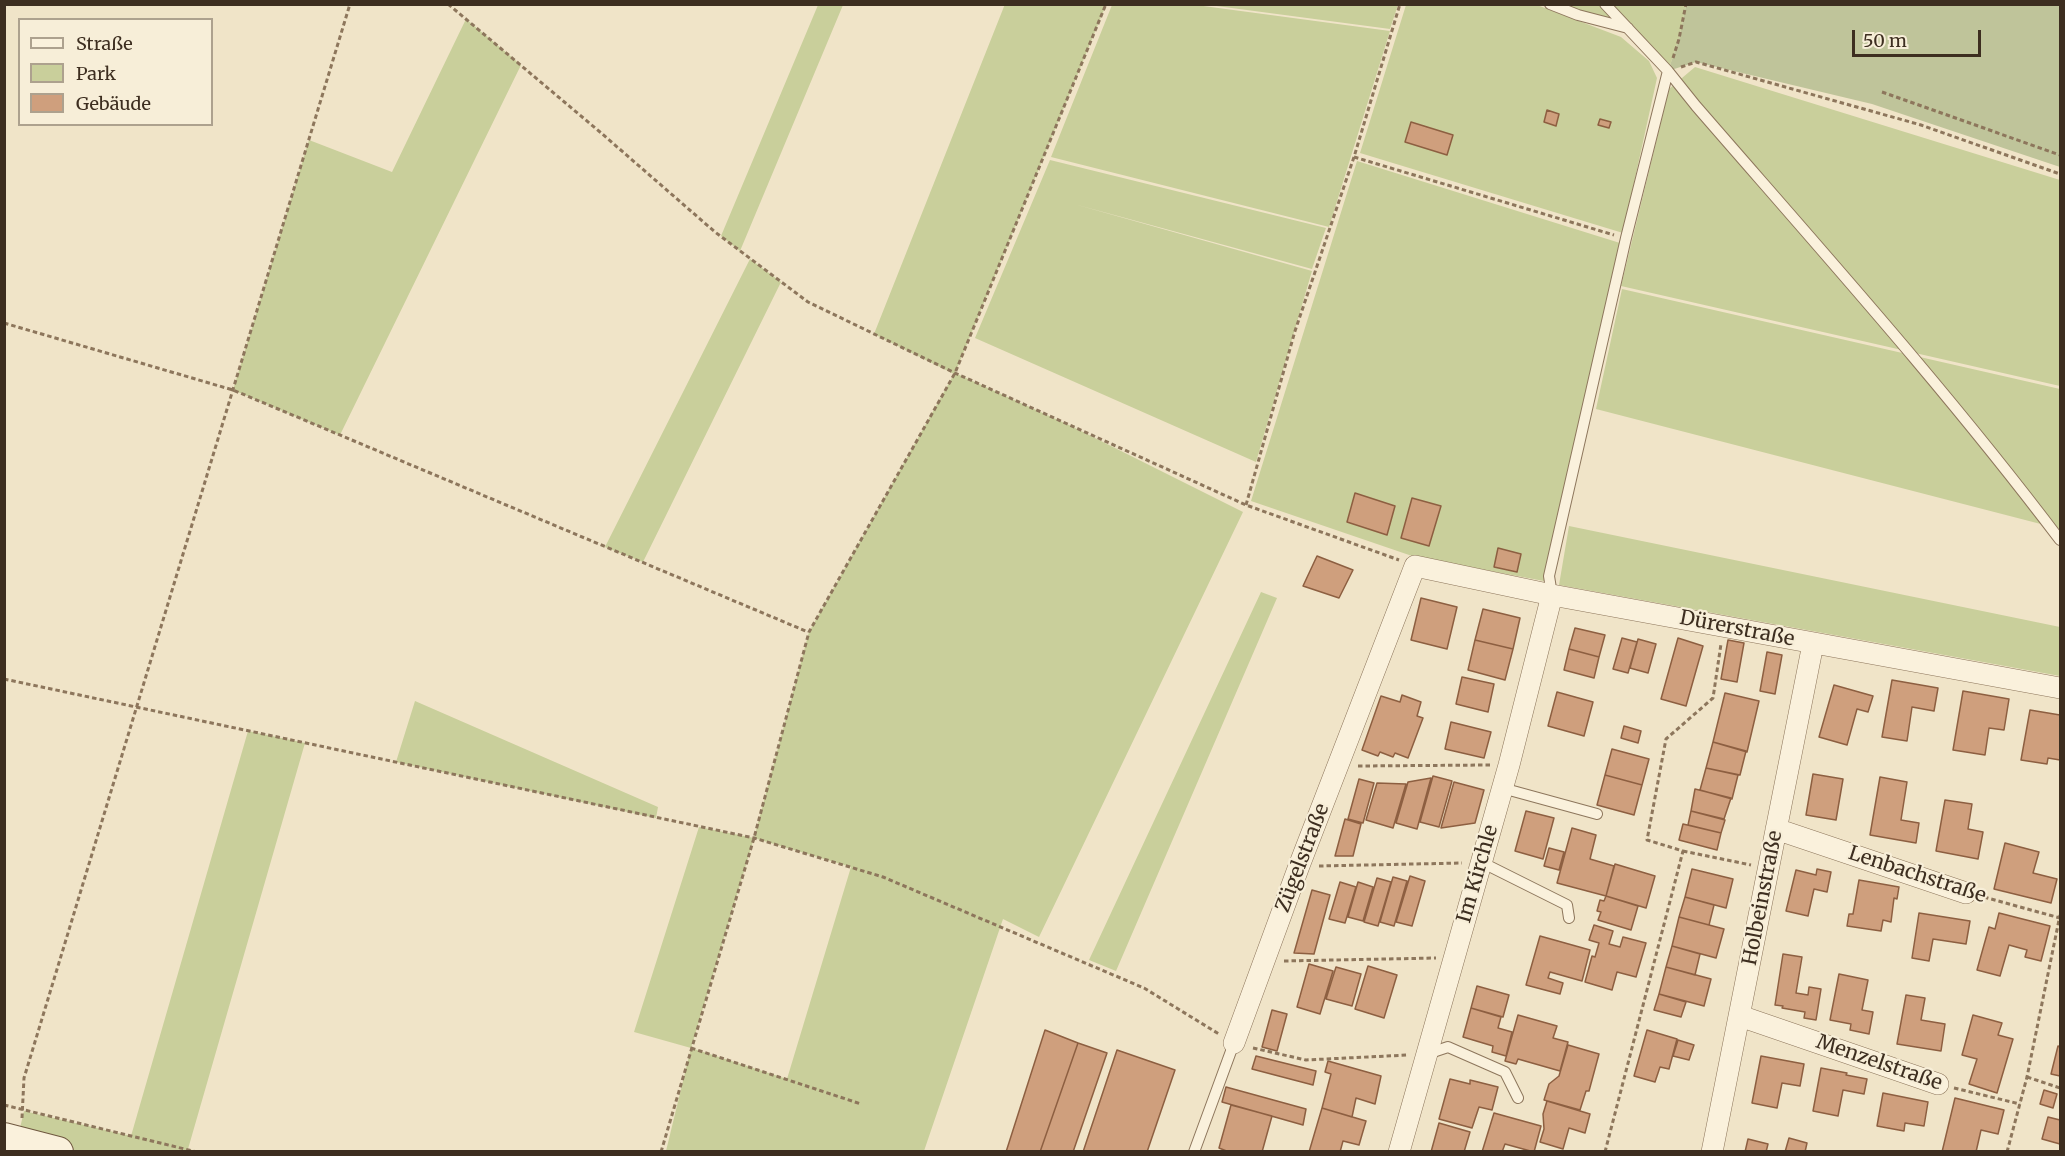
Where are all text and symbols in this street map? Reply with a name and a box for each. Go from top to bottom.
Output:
legend [18,18,213,126]
scale bar [1855,18,1984,56]
text: 50 m [1863,29,1907,52]
text: Straße [76,32,133,55]
text: Park [76,62,116,85]
text: Gebäude [76,92,151,115]
street label: Dürerstraße [1678,606,1796,652]
street label: Zügelstraße [1271,800,1335,916]
street label: Im Kirchle [1453,822,1503,926]
street label: Holbeinstraße [1738,829,1788,967]
street label: Lenbachstraße [1845,841,1989,909]
street label: Menzelstraße [1813,1030,1945,1096]

